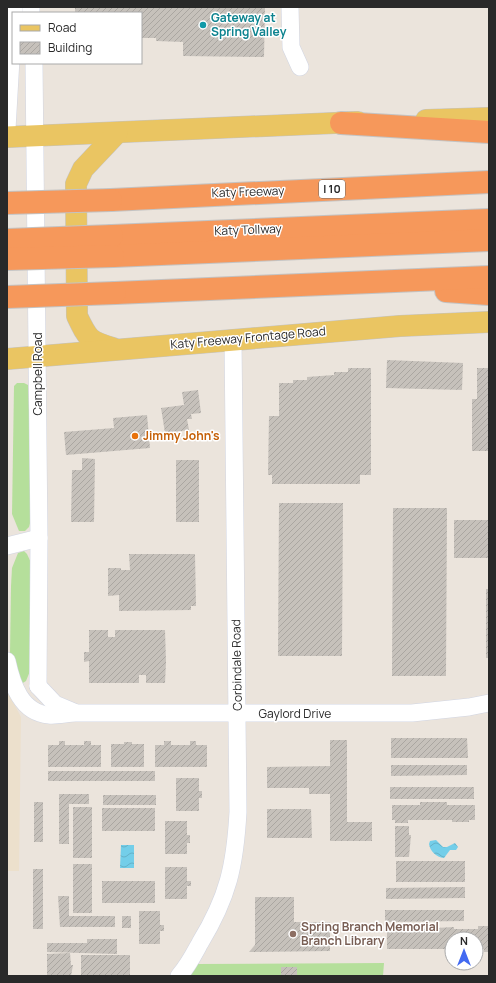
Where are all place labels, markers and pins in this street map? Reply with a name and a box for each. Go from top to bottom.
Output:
place label: Gateway at Spring Valley [211,9,287,40]
marker: Gateway at Spring Valley [198,20,208,30]
place label: Jimmy John's [143,427,220,444]
marker: Jimmy John's [130,431,140,441]
place label: Spring Branch Memorial Branch Library [301,918,439,949]
marker: Spring Branch Memorial Branch Library [288,929,298,939]

